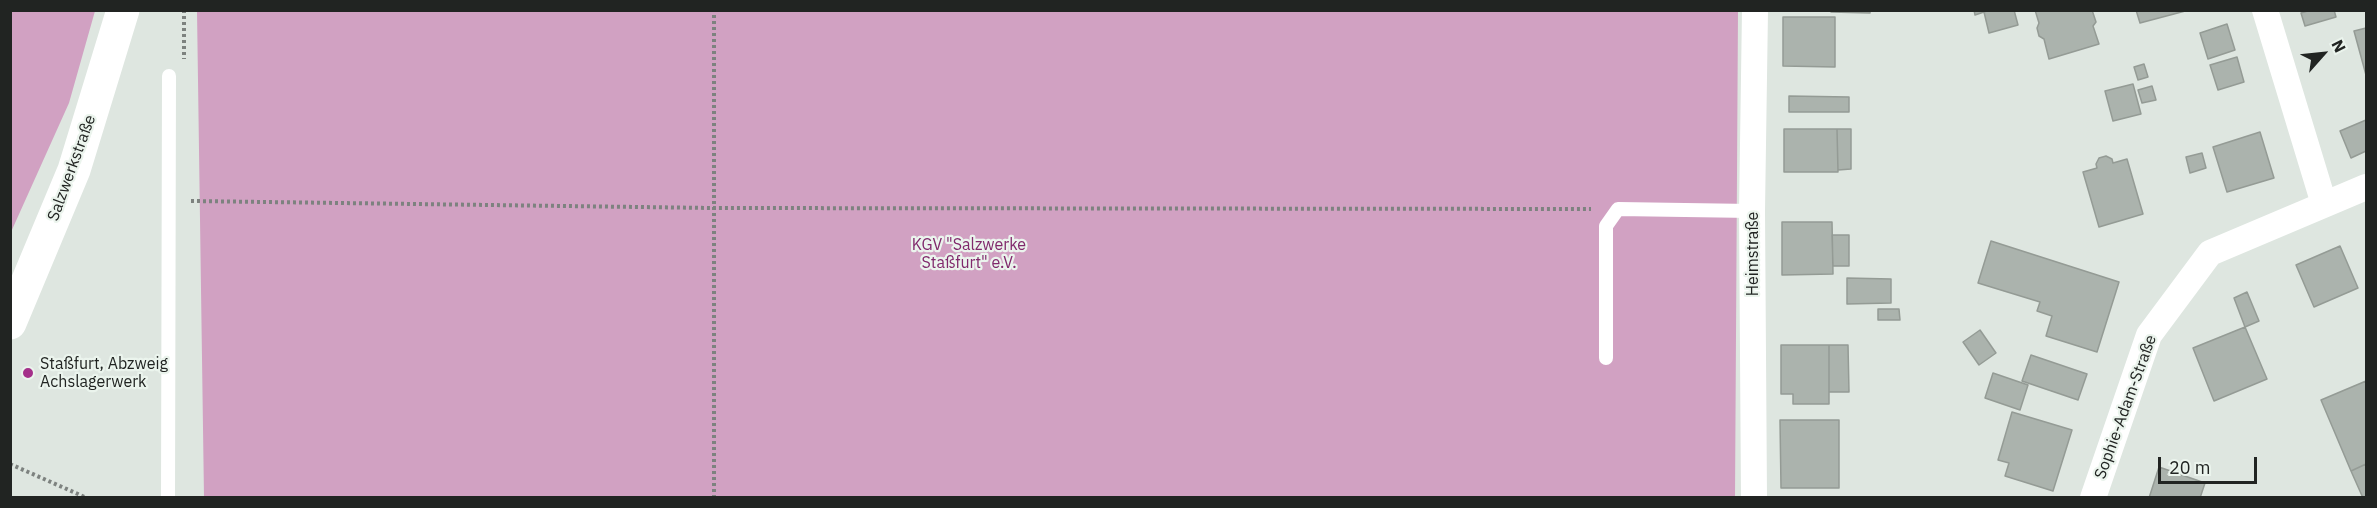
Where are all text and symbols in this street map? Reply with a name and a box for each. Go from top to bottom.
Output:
north arrow [2293,24,2353,84]
text: N [2327,36,2351,56]
street label: Salzwerkstraße [44,112,100,224]
street label: Heimstraße [1743,212,1763,296]
park label: KGV "Salzwerke Staßfurt" e.V. [912,235,1026,273]
street label: Sophie-Adam-Straße [2091,332,2161,482]
place label: Staßfurt, Abzweig Achslagerwerk [40,354,168,392]
marker: Staßfurt, Abzweig Achslagerwerk [21,366,35,380]
scale bar [2161,445,2260,483]
text: 20 m [2169,456,2211,479]

